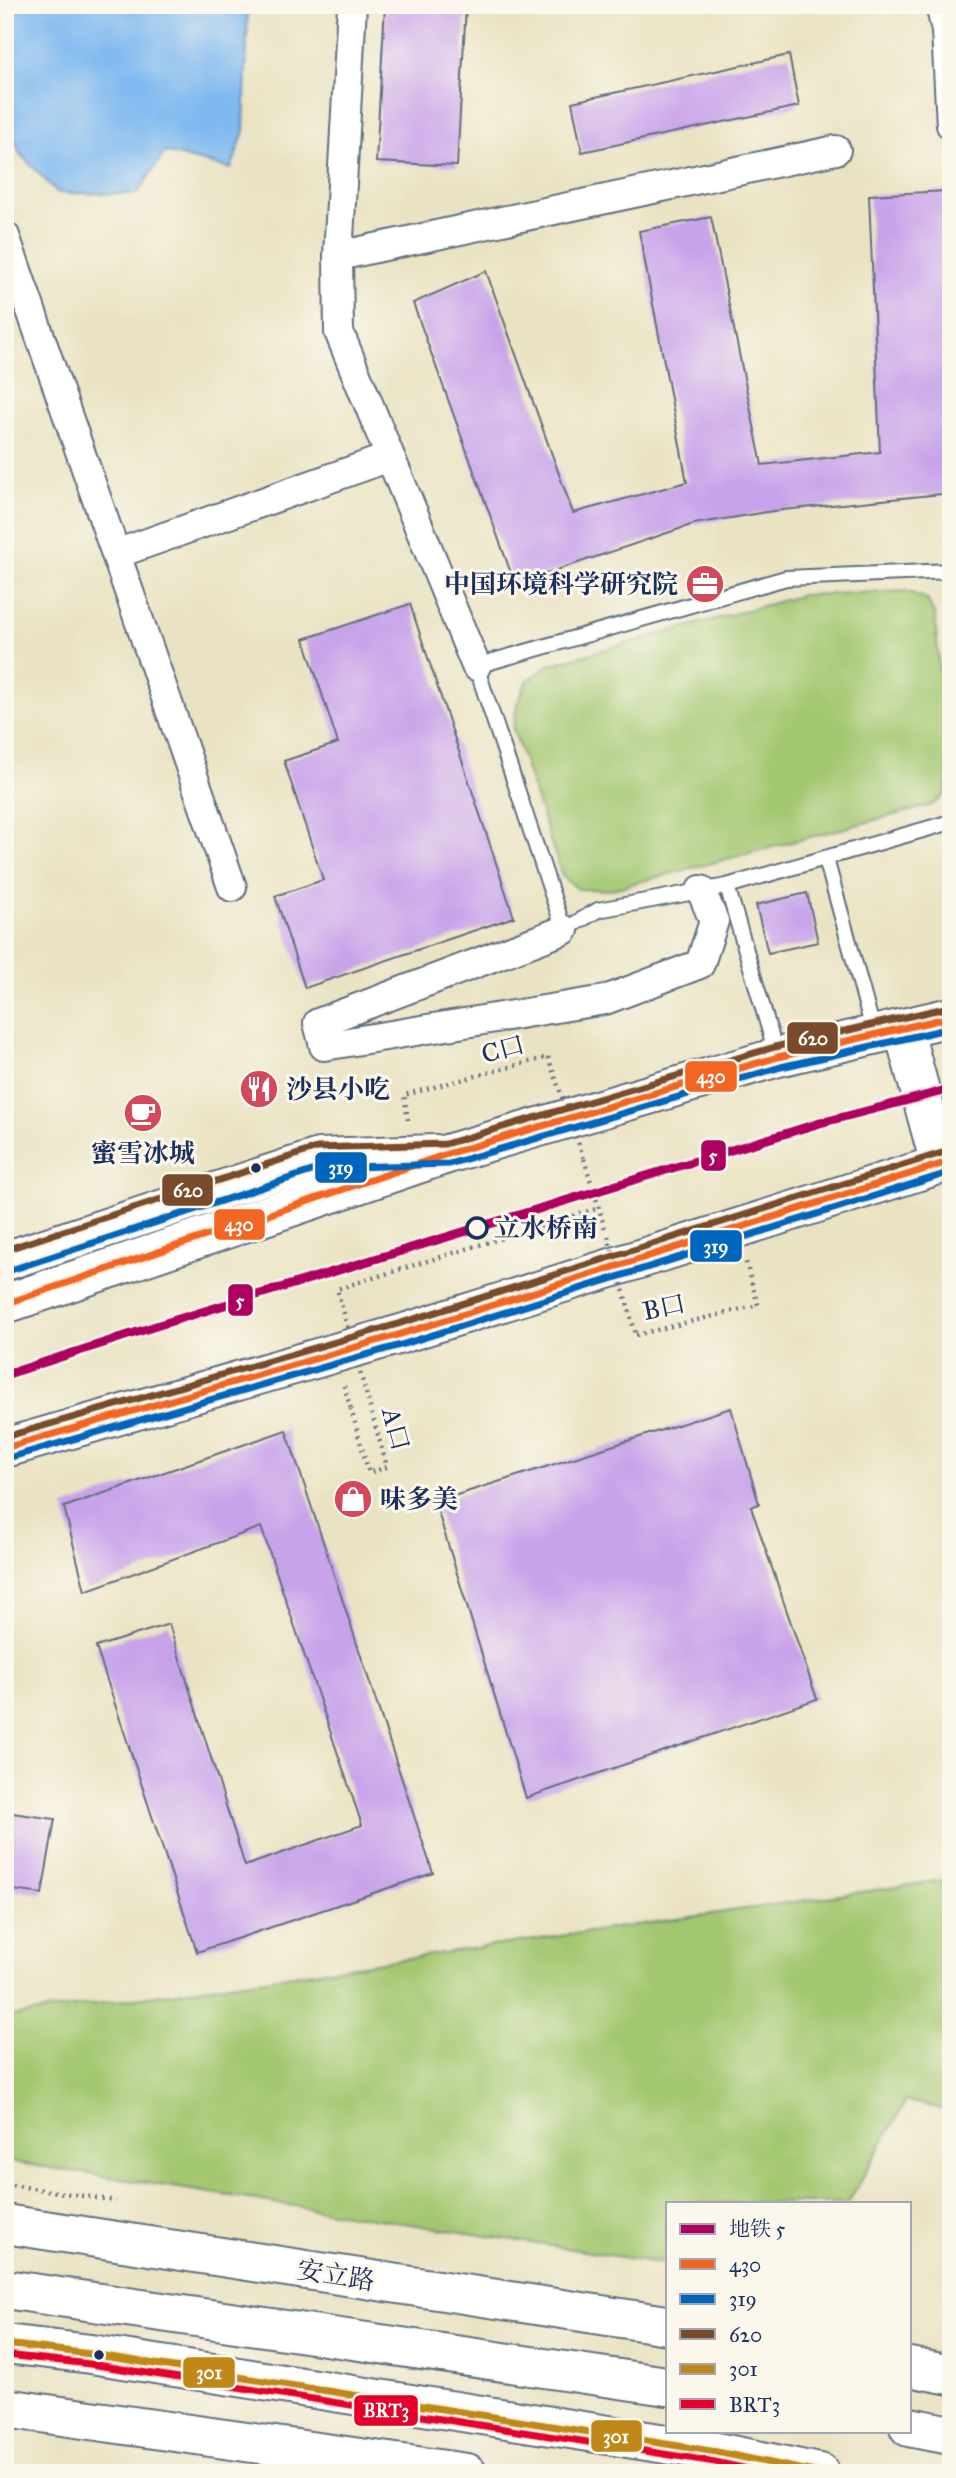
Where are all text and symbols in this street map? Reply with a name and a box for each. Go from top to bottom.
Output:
office icon: 中国环境科学研究院 [684,563,726,605]
place label: 中国环境科学研究院 [444,568,678,600]
line badge: 620 [786,1021,839,1055]
text: 620 [798,1027,828,1050]
street label: C口 [478,1028,528,1070]
line badge: 430 [684,1060,738,1093]
text: 430 [696,1065,726,1089]
restaurant icon: 沙县小吃 [238,1068,280,1110]
place label: 沙县小吃 [286,1073,390,1105]
cafe icon: 蜜雪冰城 [122,1092,164,1134]
place label: 蜜雪冰城 [91,1137,195,1169]
line badge: 5 [700,1139,727,1172]
text: 5 [709,1144,718,1167]
line badge: 319 [314,1151,368,1184]
text: 319 [328,1156,354,1180]
unlabelled marker [249,1161,263,1175]
line badge: 620 [161,1173,214,1207]
text: 620 [173,1179,203,1202]
line badge: 430 [213,1208,266,1241]
place label: 立水桥南 [494,1212,598,1244]
text: 430 [224,1213,254,1237]
marker: 立水桥南 [466,1217,488,1239]
line badge: 319 [689,1229,743,1263]
text: 319 [703,1235,729,1259]
line badge: 5 [227,1283,254,1317]
street label: B口 [640,1287,688,1327]
text: 5 [236,1289,245,1312]
street label: A口 [375,1403,417,1454]
shop icon: 味多美 [332,1478,374,1520]
place label: 味多美 [380,1483,458,1515]
legend [666,2202,911,2432]
text: 地铁 5 [729,2216,786,2242]
text: 430 [729,2252,761,2278]
street label: 安立路 [295,2253,377,2297]
text: 319 [729,2286,757,2312]
text: 620 [729,2322,762,2348]
unlabelled marker [92,2348,106,2362]
line badge: 301 [182,2356,236,2389]
text: 301 [729,2356,758,2382]
text: 301 [196,2361,222,2385]
text: BRT3 [729,2392,780,2418]
line badge: BRT3 [353,2394,419,2427]
text: BRT3 [363,2399,409,2423]
line badge: 301 [590,2419,643,2453]
text: 301 [603,2425,629,2449]

